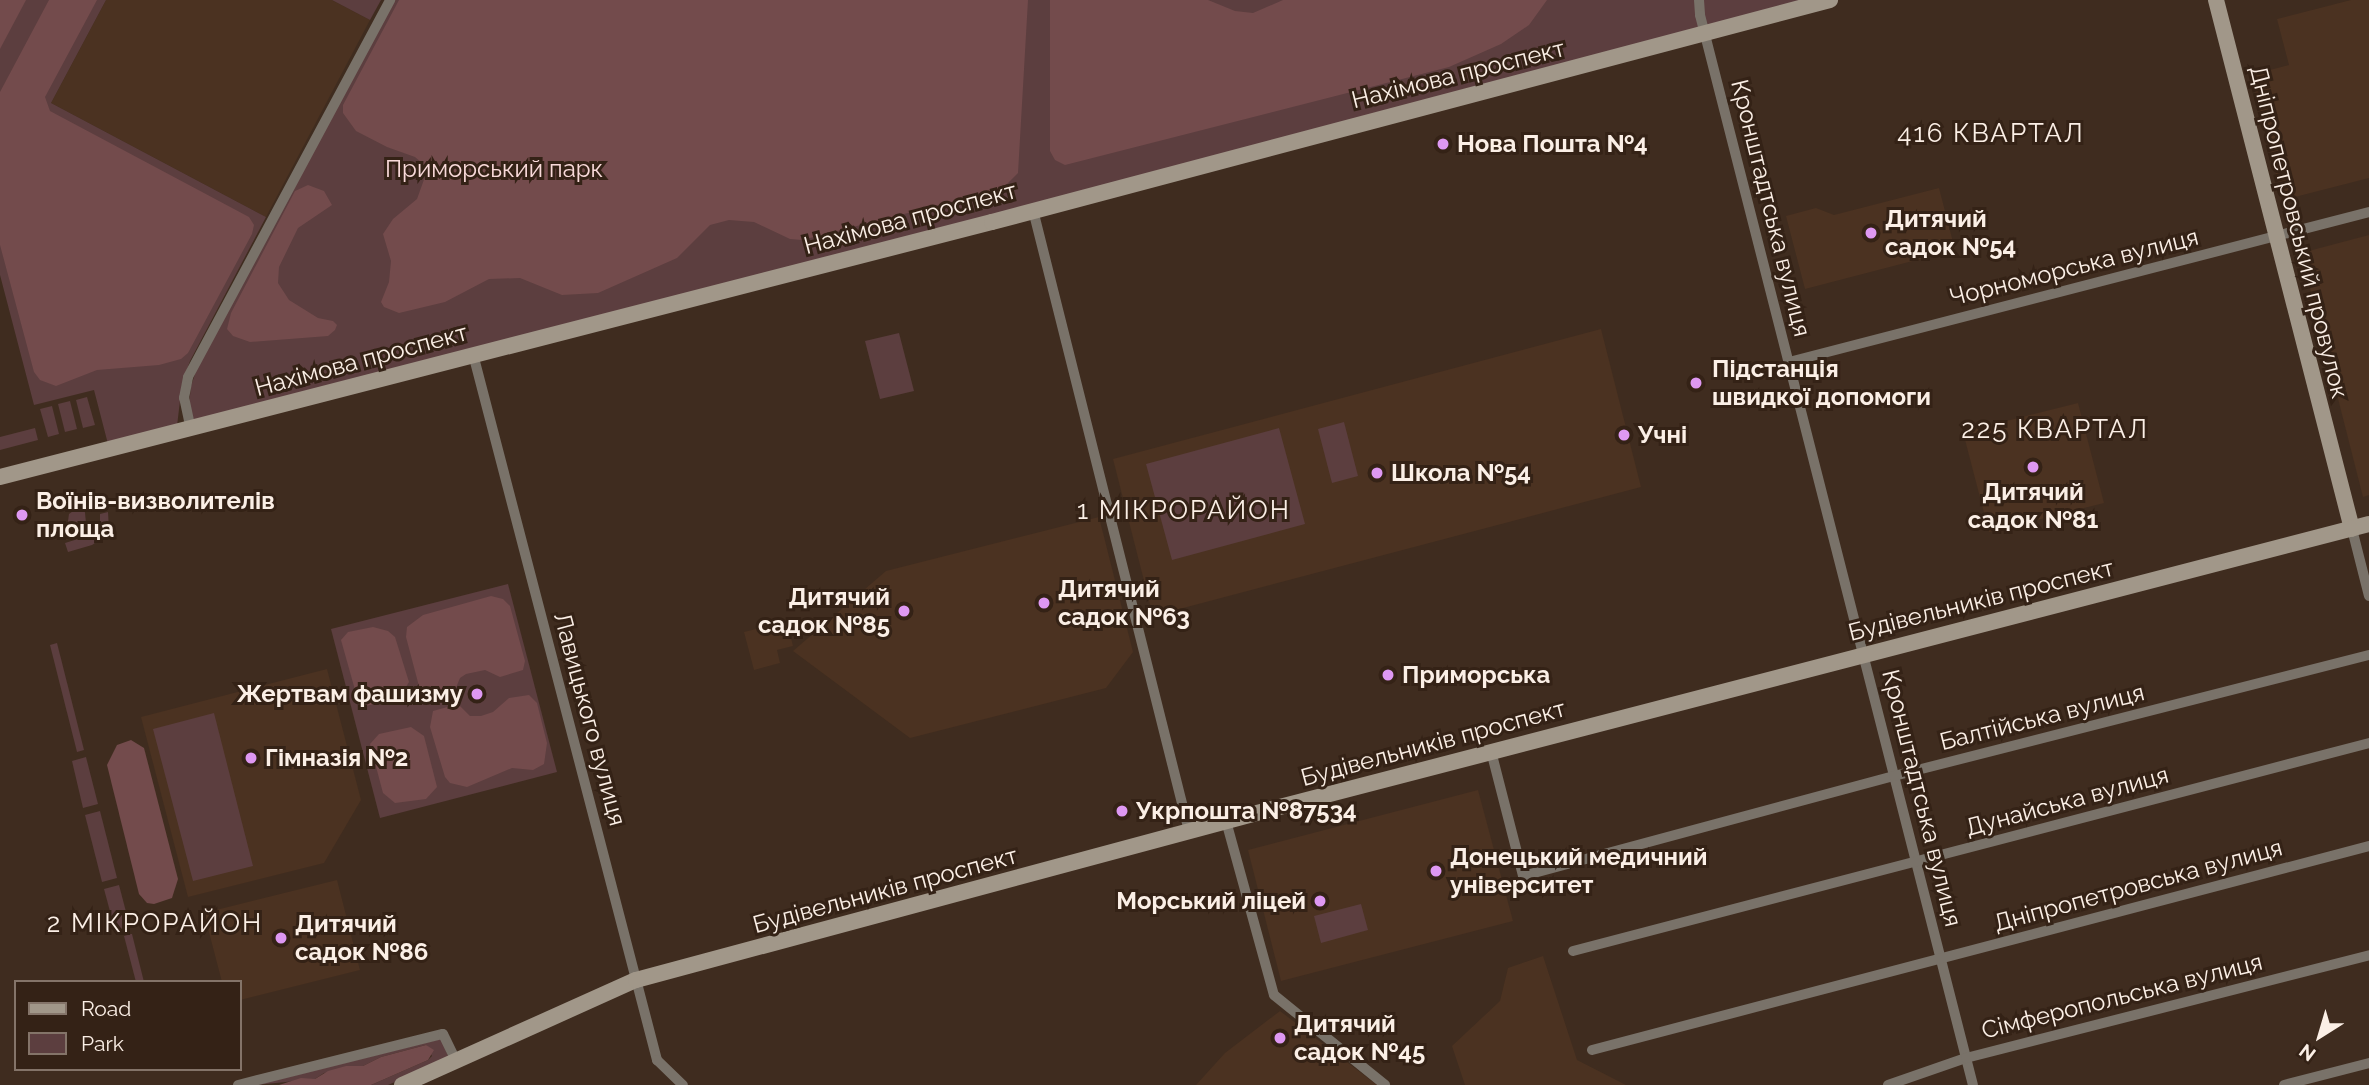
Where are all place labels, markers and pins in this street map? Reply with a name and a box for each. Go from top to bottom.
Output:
place label: Нова Пошта №4 [1457,130,1648,158]
marker: Нова Пошта №4 [1435,136,1451,152]
place label: Дитячий садок №54 [1885,205,2016,261]
marker: Дитячий садок №54 [1863,225,1879,241]
place label: Підстанція швидкої допомоги [1712,355,1931,411]
marker: Підстанція швидкої допомоги [1686,373,1706,393]
place label: Учні [1638,421,1687,449]
marker: Учні [1616,427,1632,443]
place label: Школа №54 [1391,459,1531,487]
marker: Дитячий садок №81 [2025,459,2041,475]
marker: Школа №54 [1369,465,1385,481]
place label: Дитячий садок №81 [1968,478,2098,534]
place label: Воїнів-визволителів площа [36,487,275,543]
marker: Воїнів-визволителів площа [14,507,30,523]
place label: Дитячий садок №63 [1058,575,1190,631]
place label: Дитячий садок №85 [758,583,890,639]
marker: Дитячий садок №63 [1036,595,1052,611]
marker: Дитячий садок №85 [896,603,912,619]
place label: Приморська [1402,661,1550,689]
marker: Приморська [1380,667,1396,683]
place label: Жертвам фашизму [236,680,463,708]
marker: Жертвам фашизму [469,686,485,702]
place label: Гімназія №2 [265,744,408,772]
marker: Гімназія №2 [243,750,259,766]
place label: Укрпошта №87534 [1136,797,1357,825]
marker: Укрпошта №87534 [1114,803,1130,819]
place label: Донецький медичний університет [1450,843,1707,899]
marker: Донецький медичний університет [1428,863,1444,879]
place label: Морський ліцей [1116,887,1306,915]
marker: Морський ліцей [1312,893,1328,909]
place label: Дитячий садок №86 [295,910,428,966]
marker: Дитячий садок №86 [273,930,289,946]
place label: Дитячий садок №45 [1294,1010,1425,1066]
marker: Дитячий садок №45 [1272,1030,1288,1046]

